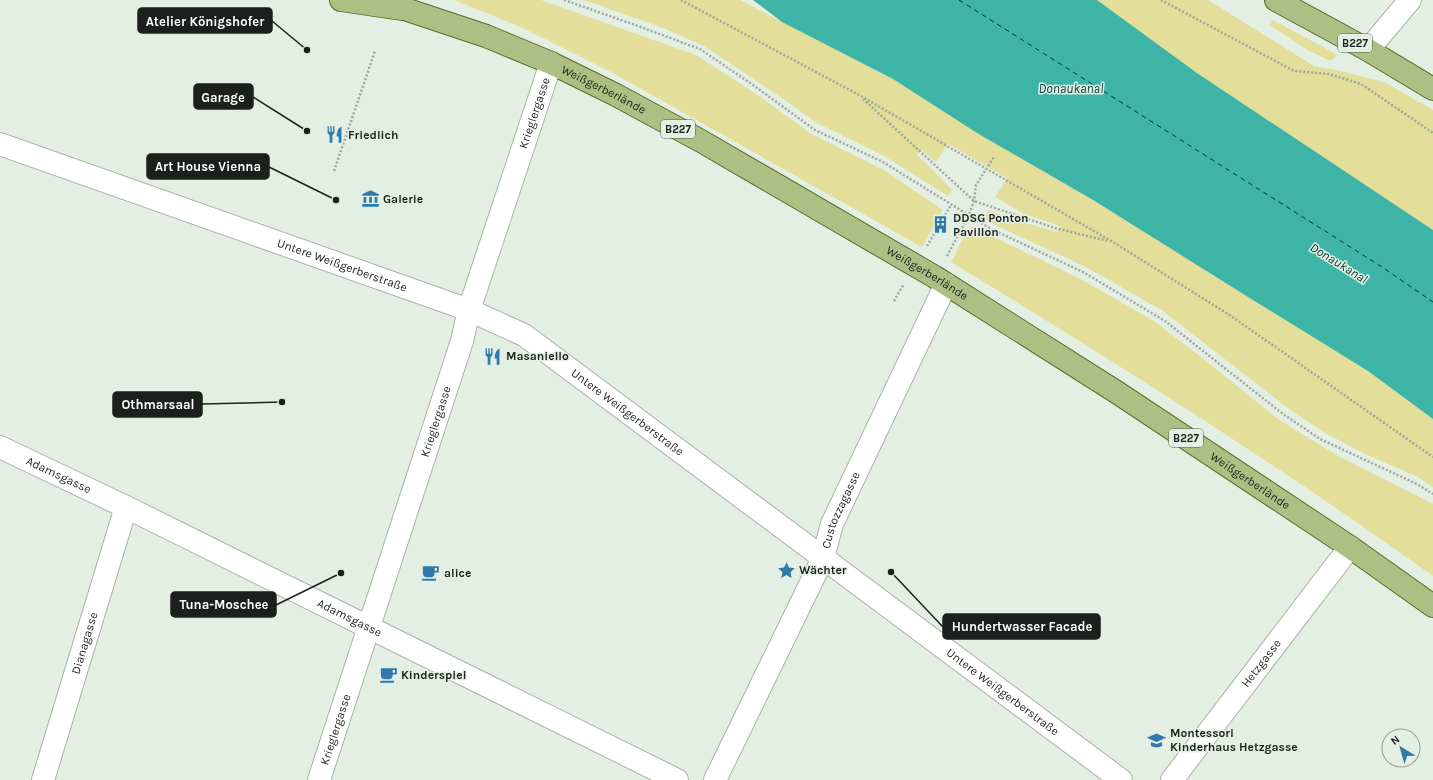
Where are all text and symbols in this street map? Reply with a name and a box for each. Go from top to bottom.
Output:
callout: Atelier Königshofer [138,8,272,33]
text: Atelier Königshofer [146,14,265,29]
road number: B227 [1338,34,1372,52]
street label: Weißgerberlände [559,62,648,117]
street label: Krieglergasse [516,76,553,150]
water label: Donaukanal [1039,81,1103,96]
callout: Garage [194,84,253,109]
text: Garage [201,90,245,105]
road number: B227 [661,120,695,138]
restaurant icon: Friedlich [325,125,345,145]
place label: Friedlich [348,128,398,142]
callout: Art House Vienna [147,154,269,179]
text: Art House Vienna [155,159,261,174]
museum icon: Galerie [360,189,380,209]
place label: Galerie [383,192,423,206]
place label: DDSG Ponton Pavillon [953,211,1029,239]
building icon: DDSG Ponton Pavillon [930,215,950,235]
street label: Untere Weißgerberstraße [275,236,409,295]
water label: Donaukanal [1308,239,1370,287]
street label: Weißgerberlände [884,243,971,303]
restaurant icon: Masaniello [483,346,503,366]
place label: Masaniello [506,349,569,363]
street label: Untere Weißgerberstraße [568,366,687,459]
street label: Krieglergasse [418,384,454,459]
callout: Othmarsaal [113,392,202,417]
text: Othmarsaal [121,397,195,412]
road number: B227 [1169,429,1203,447]
street label: Weißgerberlände [1208,449,1293,512]
street label: Adamsgasse [24,453,93,496]
street label: Custozzagasse [819,469,863,550]
place icon: Wächter [776,560,796,580]
cafe icon: alice [421,563,441,583]
place label: Wächter [799,563,847,577]
place label: alice [444,566,471,580]
callout: Tuna-Moschee [171,592,276,617]
street label: Adamsgasse [315,596,384,640]
text: Tuna-Moschee [180,597,269,612]
street label: Dianagasse [69,610,101,676]
callout: Hundertwasser Facade [943,614,1100,639]
text: Hundertwasser Facade [952,619,1092,634]
street label: Hetzgasse [1238,636,1284,690]
street label: Untere Weißgerberstraße [944,645,1062,738]
cafe icon: Kinderspiel [378,665,398,685]
place label: Kinderspiel [401,668,466,682]
street label: Krieglergasse [317,692,354,767]
place label: Montessori Kinderhaus Hetzgasse [1170,726,1298,754]
north arrow [1381,728,1421,768]
school or university icon: Montessori Kinderhaus Hetzgasse [1147,730,1167,750]
text: N [1388,733,1402,748]

